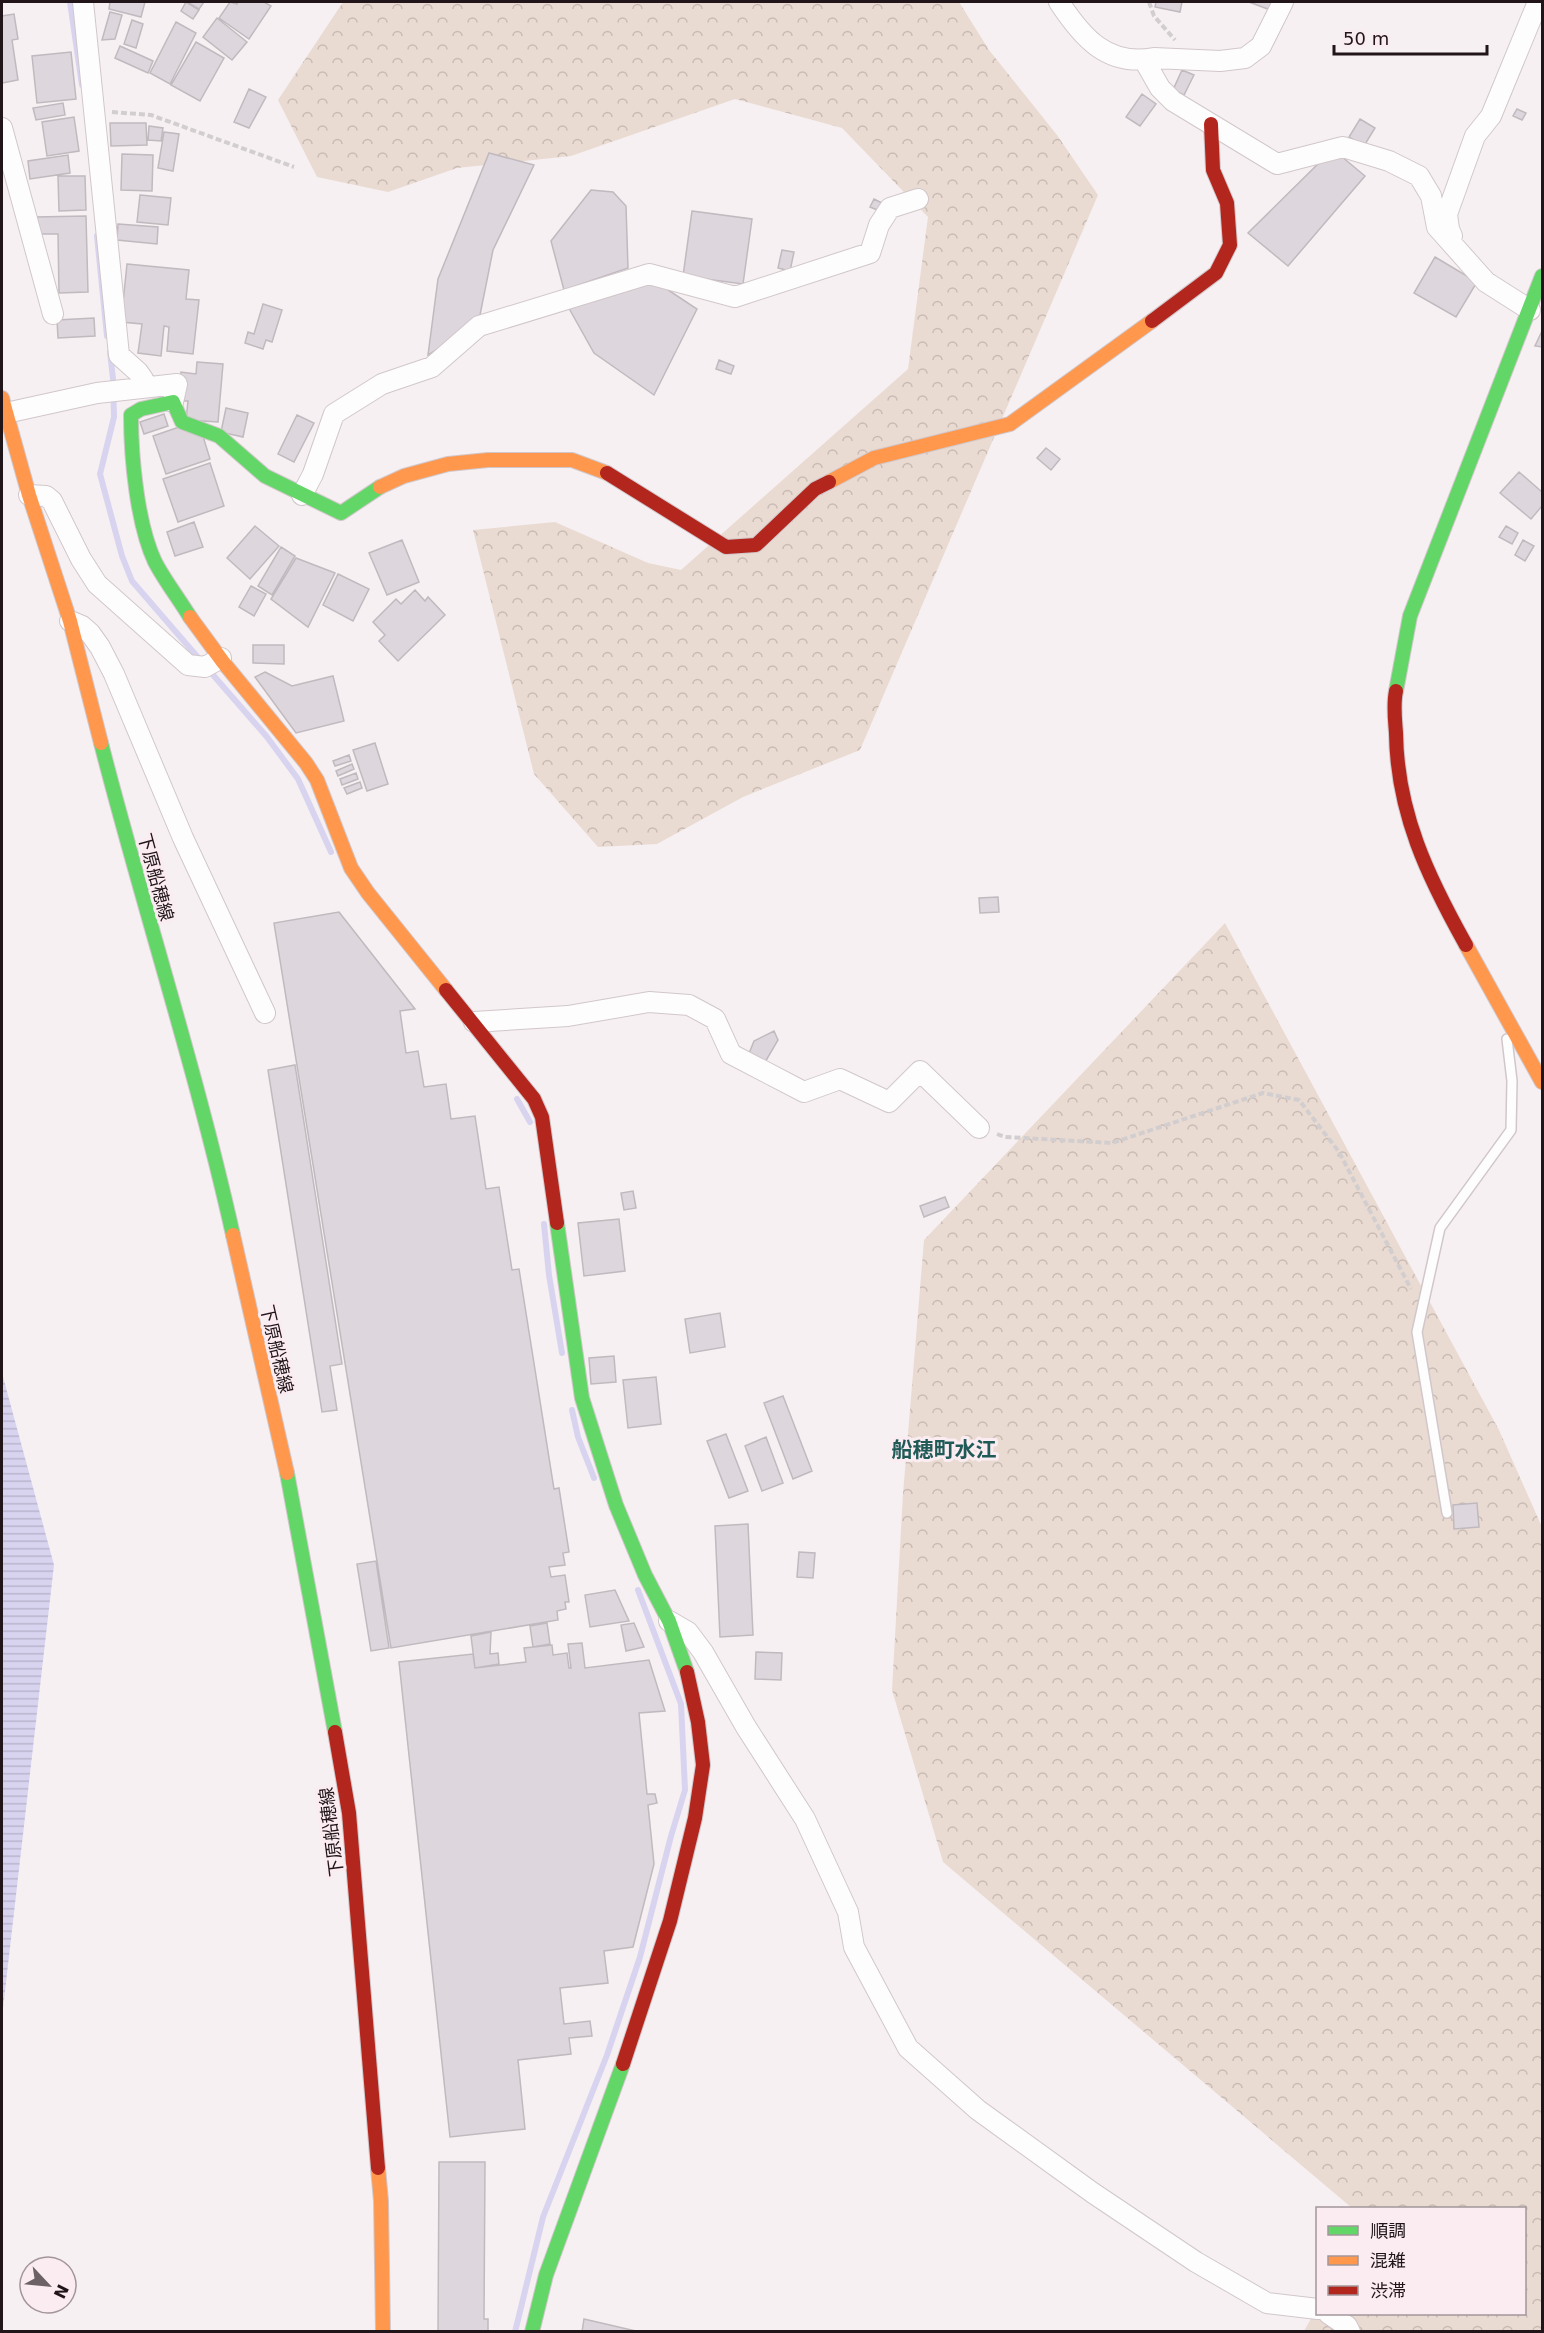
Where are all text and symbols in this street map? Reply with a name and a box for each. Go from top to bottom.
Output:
scale bar [1334,18,1487,56]
text: 50 m [1343,28,1389,49]
street label: 下原船穂線 [134,831,178,923]
street label: 下原船穂線 [257,1303,297,1395]
district label: 船穂町水江 [892,1438,997,1462]
street label: 下原船穂線 [315,1786,347,1878]
legend [1316,2207,1526,2315]
text: 順調 [1370,2220,1406,2241]
text: 混雑 [1370,2250,1406,2271]
north arrow [18,2255,78,2315]
text: 渋滞 [1370,2280,1406,2301]
text: N [50,2281,73,2302]

